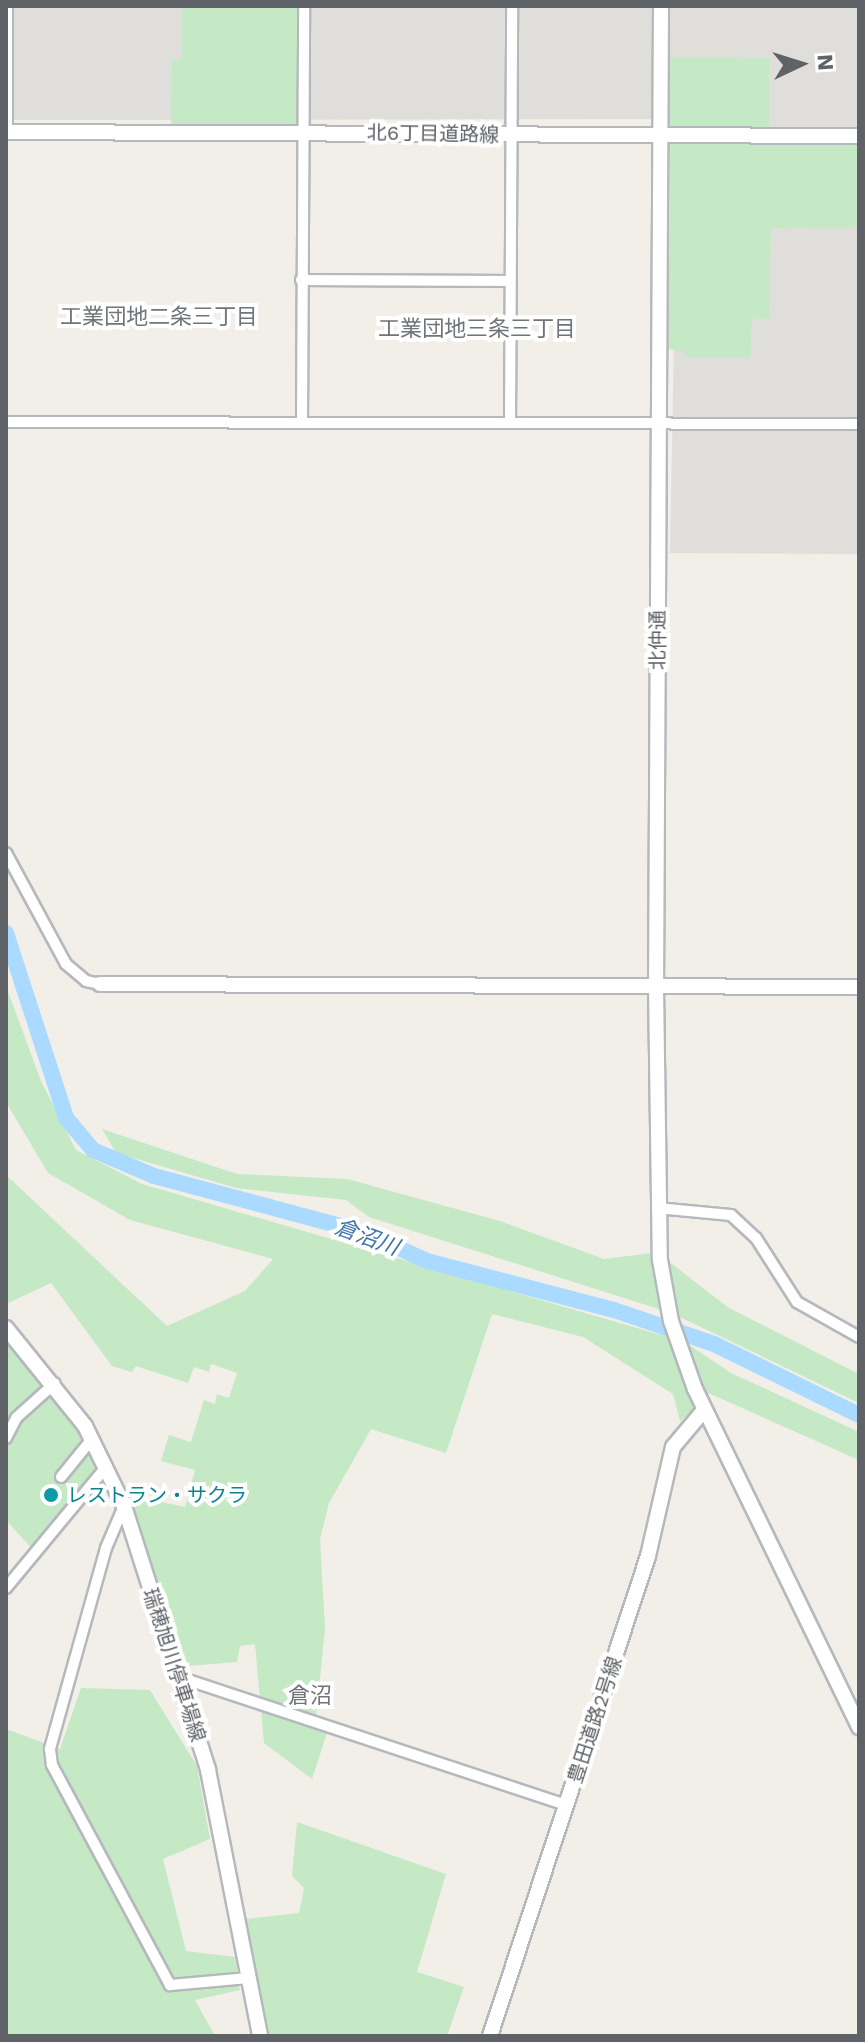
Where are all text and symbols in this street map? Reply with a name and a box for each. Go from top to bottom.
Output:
north arrow [761,24,841,104]
text: N [812,53,838,71]
street label: 北6丁目道路線 [367,121,499,147]
district label: 工業団地二条三丁目 [60,304,258,330]
district label: 工業団地三条三丁目 [378,316,576,342]
street label: 北仲通 [646,610,670,670]
water label: 倉沼川 [331,1213,403,1261]
place label: レストラン・サクラ [67,1483,247,1507]
marker: レストラン・サクラ [42,1486,60,1504]
street label: 瑞穂旭川停車場線 [138,1585,210,1745]
street label: 豊田道路2号線 [563,1654,627,1786]
district label: 倉沼 [288,1683,332,1709]

